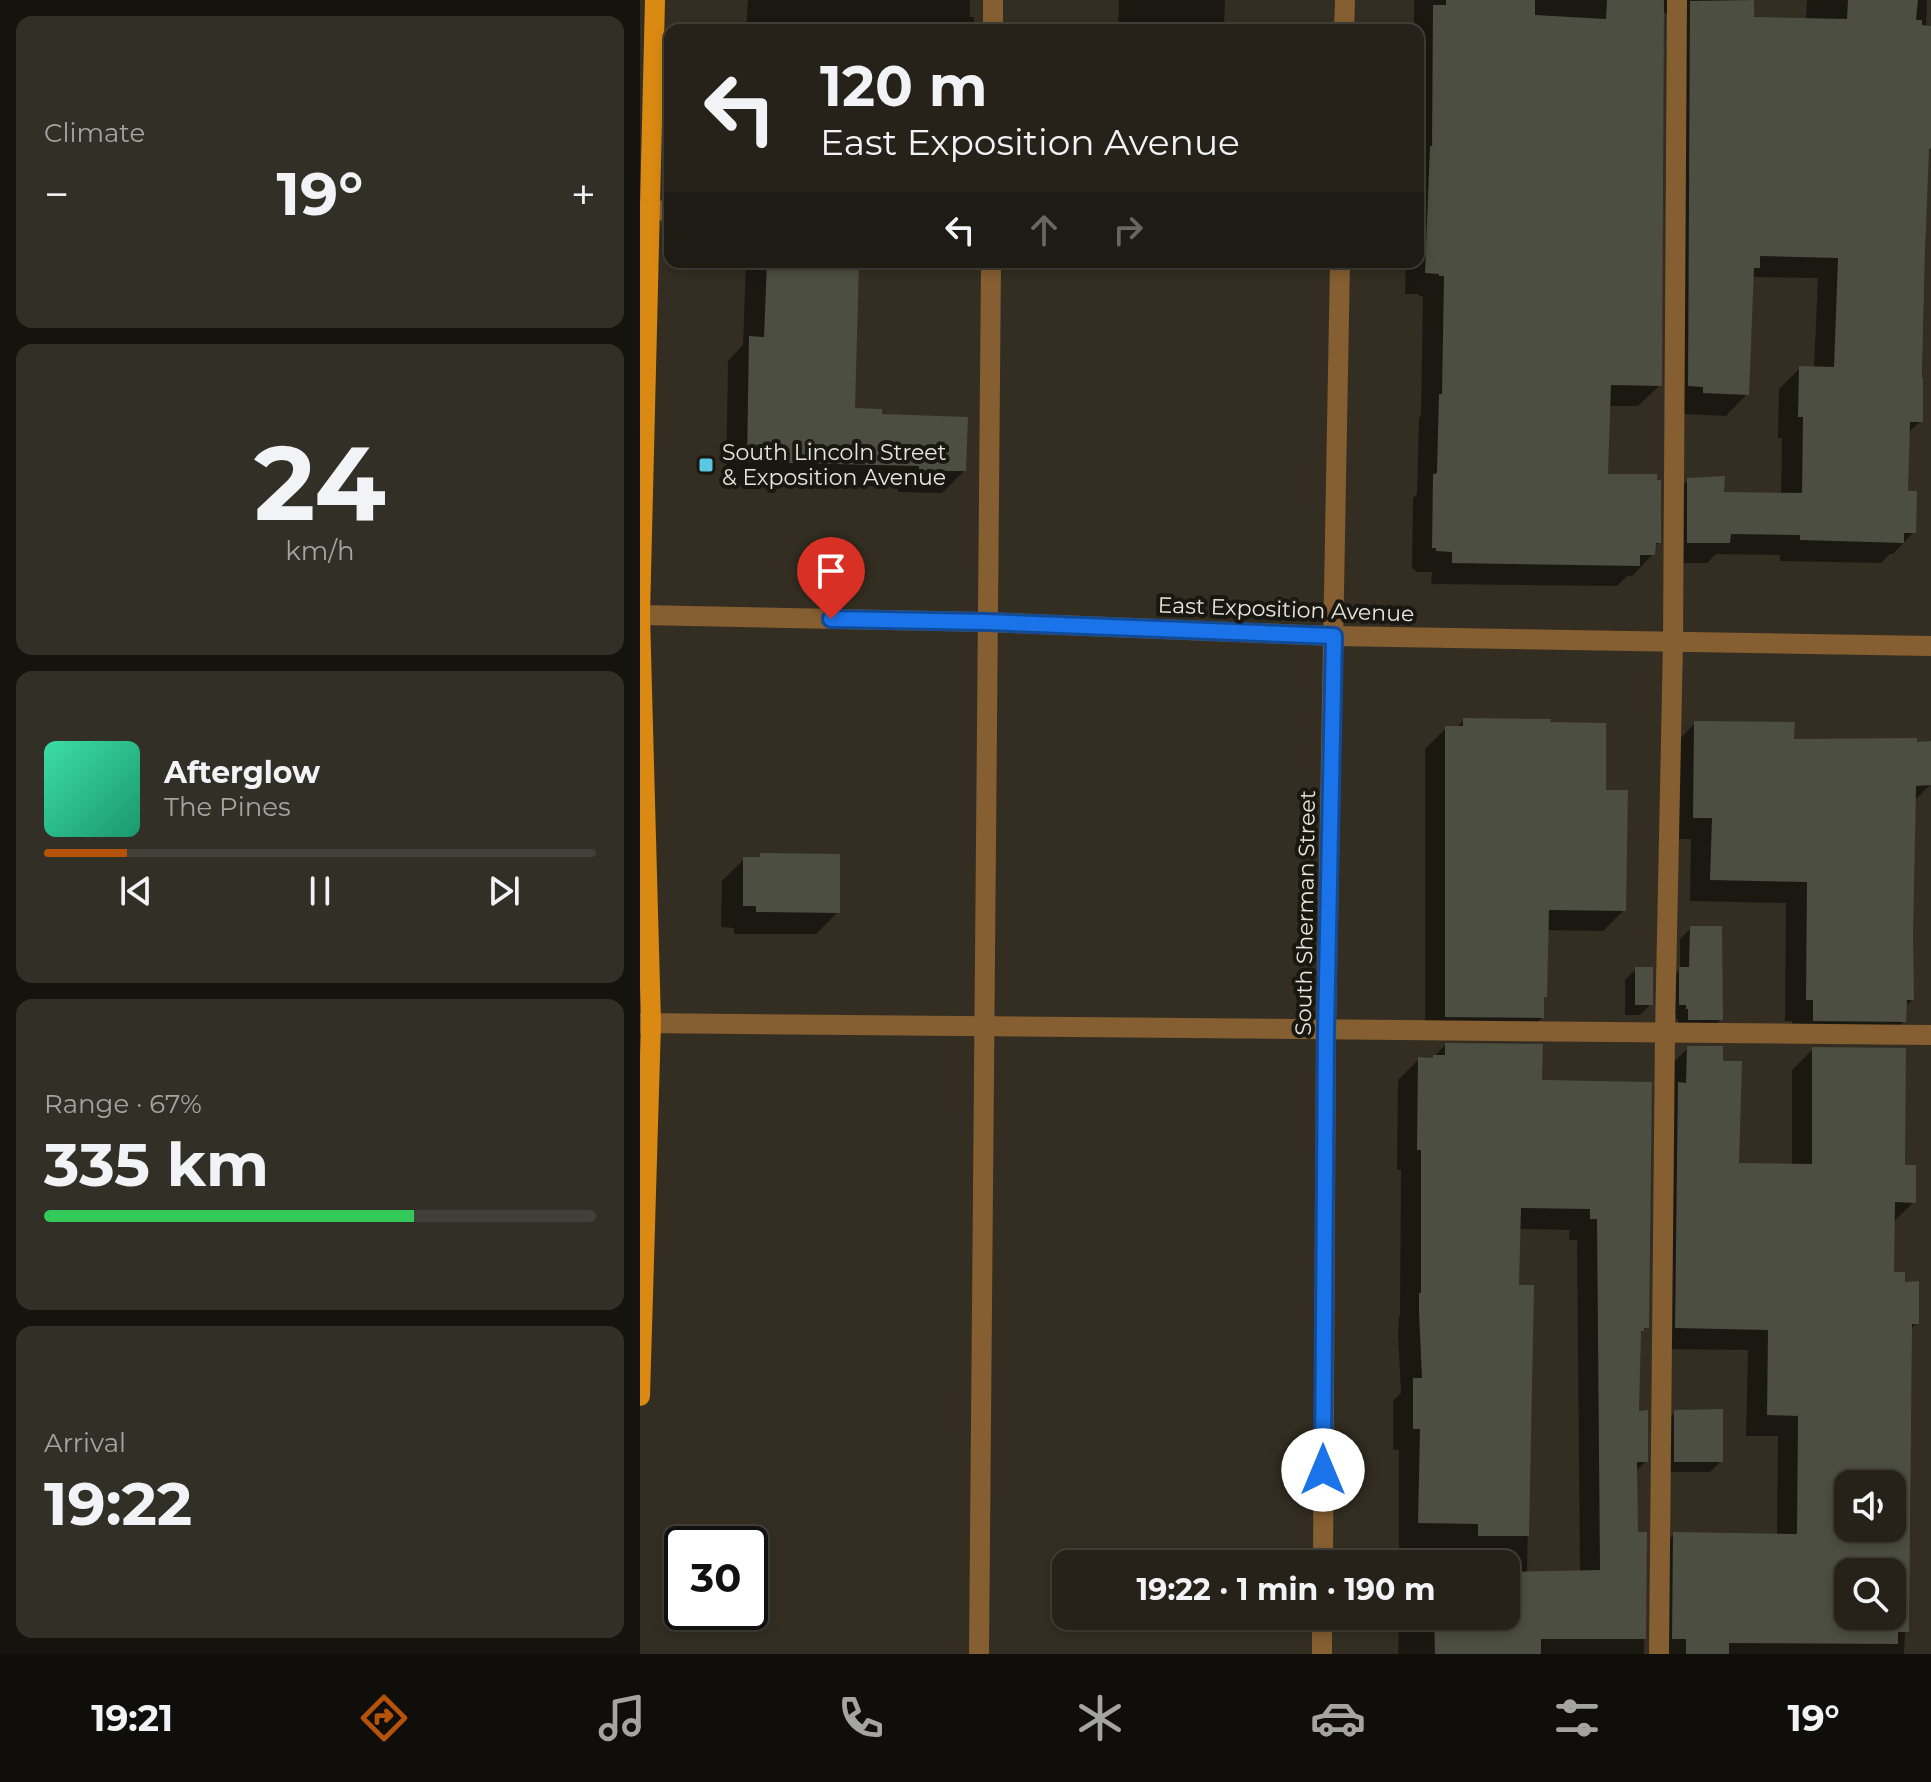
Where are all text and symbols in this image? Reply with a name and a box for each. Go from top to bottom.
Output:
text: 120 m [820,52,988,120]
icon: left [688,56,792,160]
text: Climate [44,117,145,149]
text: East Exposition Avenue [820,120,1240,164]
text: 19° [277,157,363,230]
text: − [44,167,69,221]
text: + [571,167,596,221]
icon: left [938,208,982,252]
icon: ahead [1022,208,1066,252]
icon: right [1106,208,1150,252]
text: 24 [254,419,386,546]
place label: South Lincoln Street & Exposition Avenue [722,439,947,491]
marker: South Lincoln Street & Exposition Avenue [697,456,715,474]
text: km/h [285,535,355,567]
pin [797,537,865,619]
icon: arrive [809,549,853,593]
street label: East Exposition Avenue [1157,592,1415,627]
text: Afterglow [164,754,320,791]
street label: South Sherman Street [1290,790,1321,1036]
text: The Pines [164,791,291,823]
icon: previous [114,869,158,913]
icon: pause [298,869,342,913]
icon: next [482,869,526,913]
text: Range · 67% [44,1088,202,1120]
text: 335 km [44,1128,269,1201]
text: Arrival [44,1427,126,1459]
position arrow [1281,1428,1365,1512]
text: 19:22 [44,1467,192,1540]
map controls [1834,1470,1906,1630]
button: sound [1834,1470,1906,1542]
speed limit sign: 30 [664,1526,768,1630]
button: search [1834,1558,1906,1630]
text: 19:22 · 1 min · 190 m [1137,1571,1435,1608]
icon: directions [356,1690,412,1746]
icon: music [594,1690,650,1746]
icon: phone [833,1690,889,1746]
icon: climate [1072,1690,1128,1746]
icon: car [1310,1690,1366,1746]
icon: filters [1549,1690,1605,1746]
text: 19:21 [91,1696,173,1740]
text: 19° [1788,1696,1840,1740]

